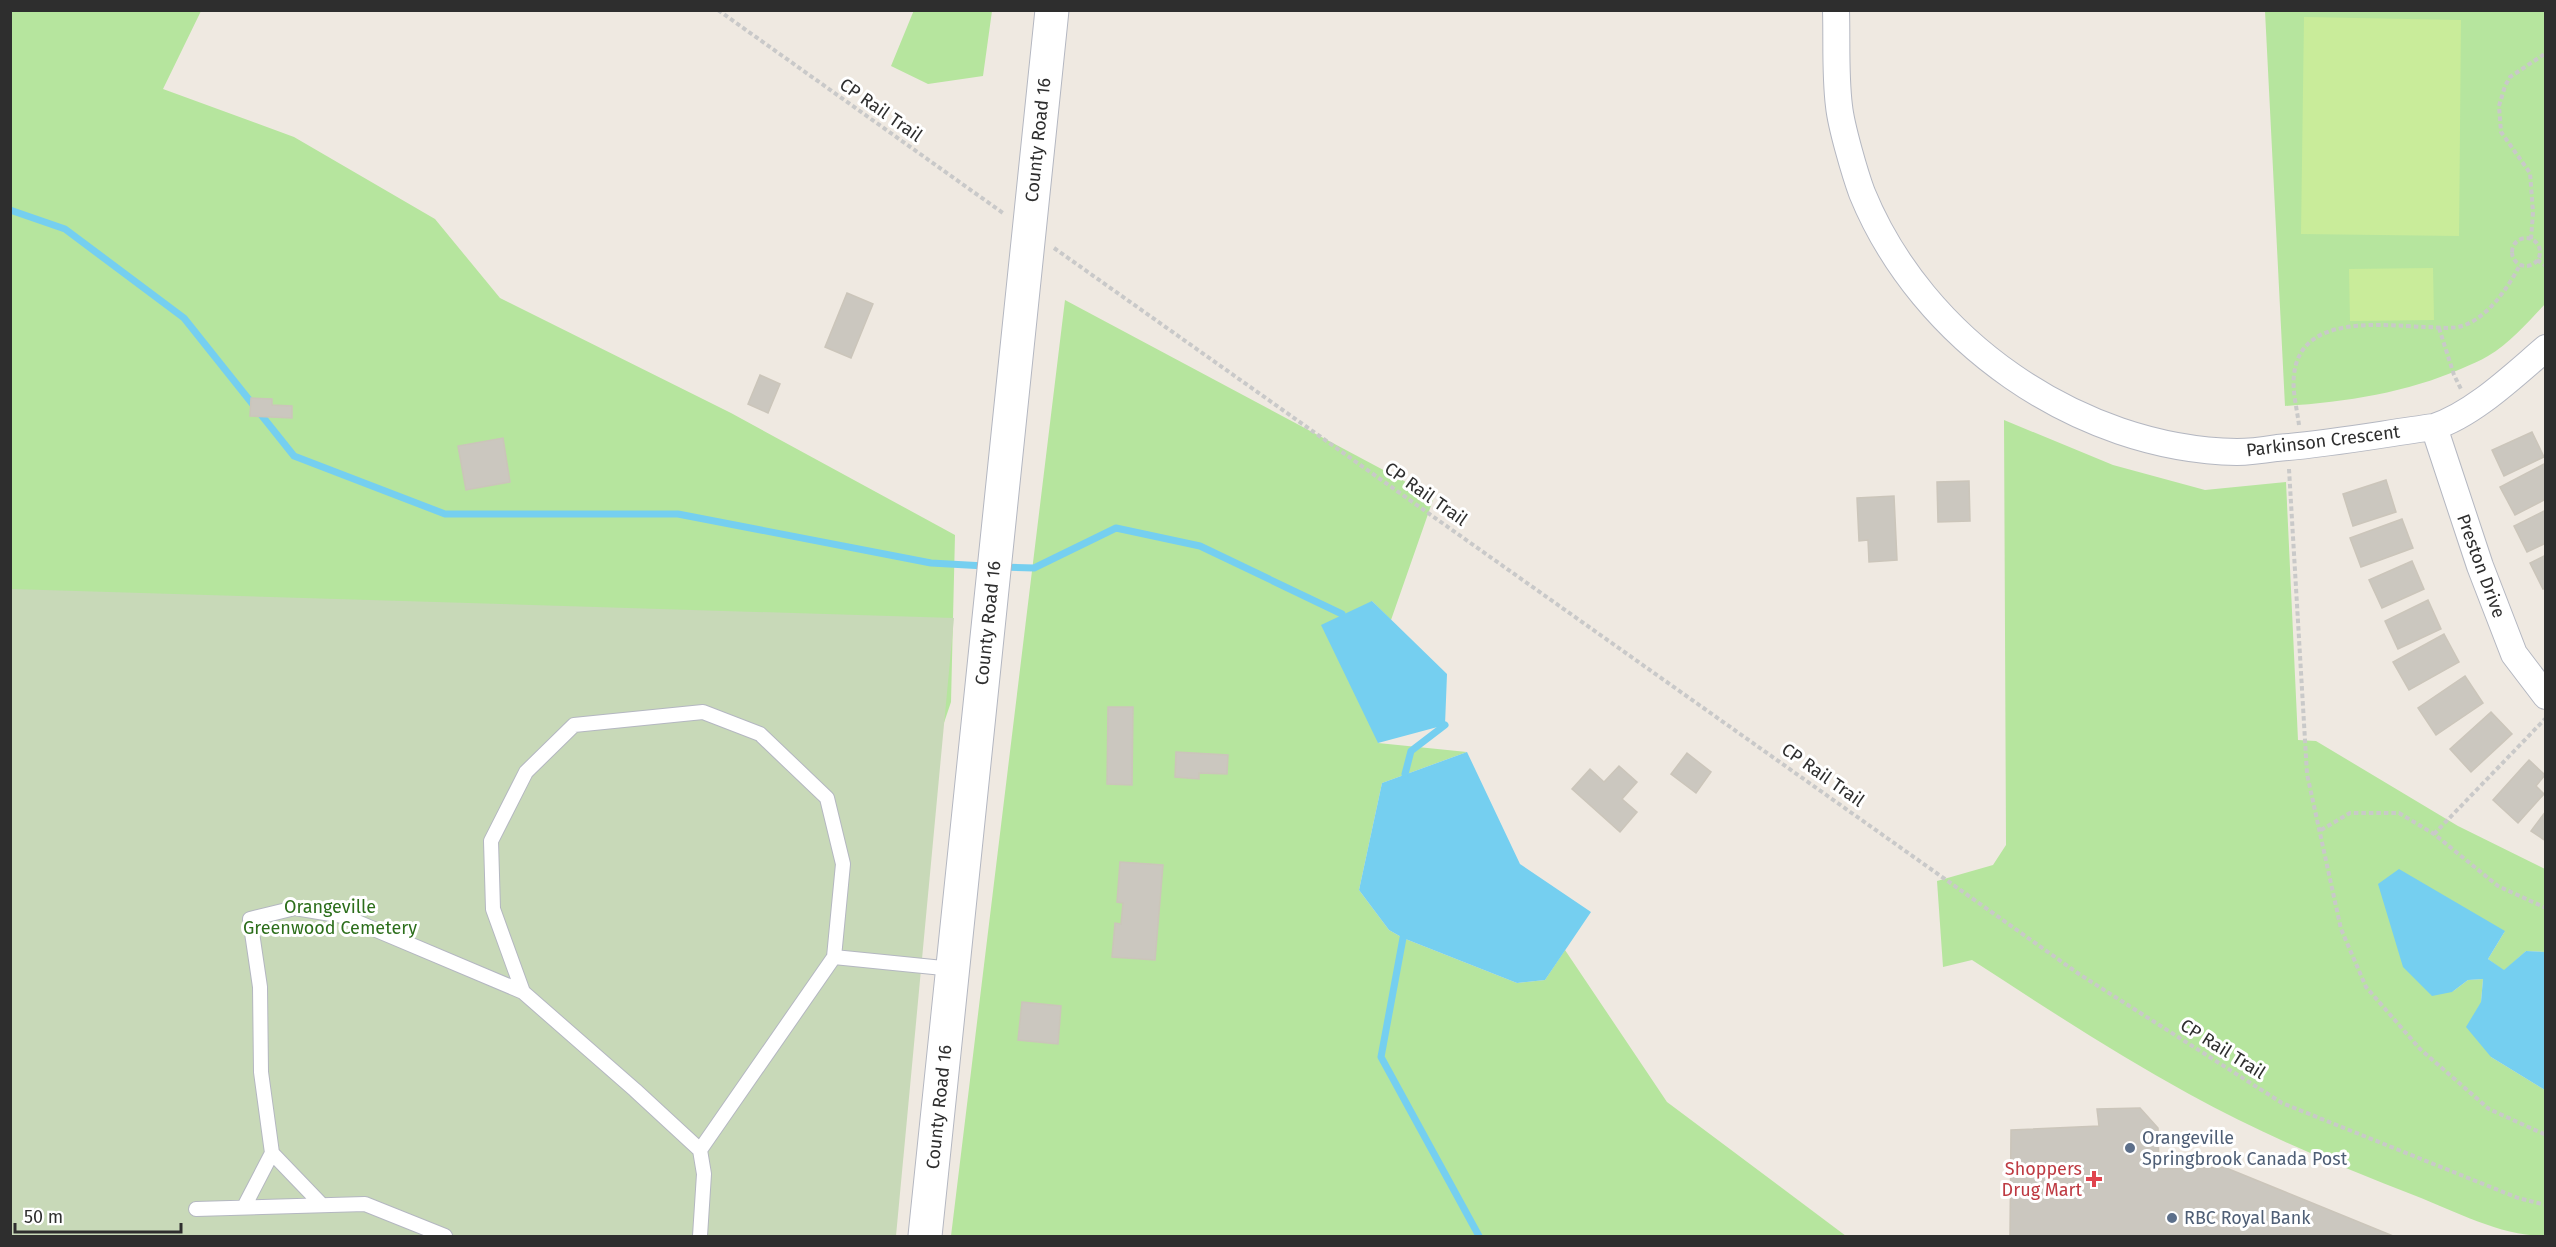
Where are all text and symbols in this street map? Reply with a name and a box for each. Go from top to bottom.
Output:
street label: CP Rail Trail [835,73,927,147]
street label: County Road 16 [1021,77,1055,203]
street label: Parkinson Crescent [2245,421,2402,461]
street label: CP Rail Trail [1380,457,1472,531]
street label: Preston Drive [2452,511,2510,621]
street label: County Road 16 [971,560,1005,686]
street label: CP Rail Trail [1777,738,1869,812]
park label: Orangeville Greenwood Cemetery [243,896,417,939]
street label: CP Rail Trail [2176,1014,2270,1084]
street label: County Road 16 [922,1044,956,1170]
place label: Orangeville Springbrook Canada Post [2142,1127,2348,1170]
marker: Orangeville Springbrook Canada Post [2123,1141,2137,1155]
place label: Shoppers Drug Mart [2002,1158,2082,1201]
marker: Shoppers Drug Mart [2087,1172,2101,1186]
scale bar [15,1196,182,1234]
text: 50 m [24,1206,63,1228]
place label: RBC Royal Bank [2184,1207,2311,1229]
marker: RBC Royal Bank [2165,1211,2179,1225]

